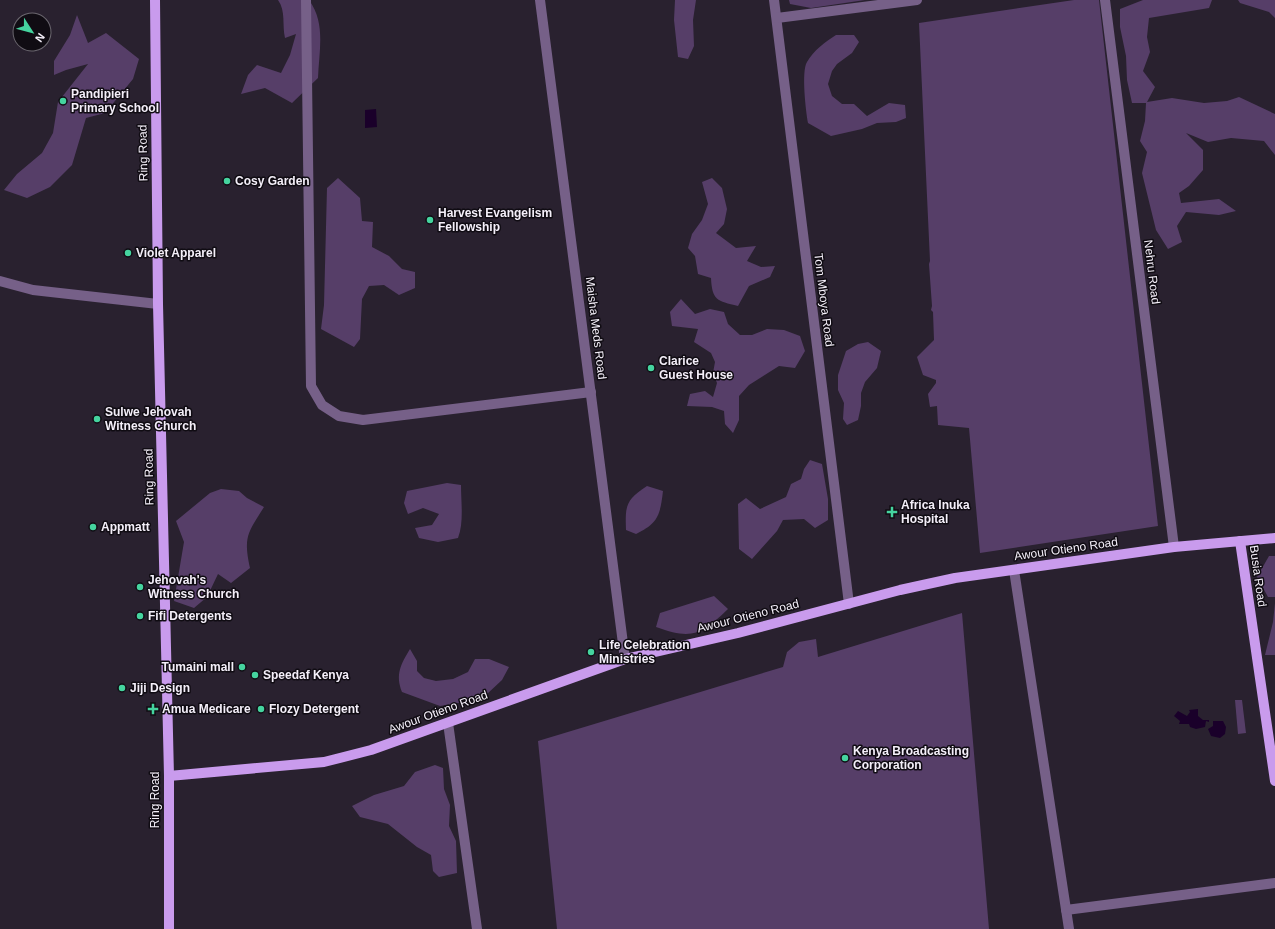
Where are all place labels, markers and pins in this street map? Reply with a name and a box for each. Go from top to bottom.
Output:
place label: Pandipieri Primary School [71,87,159,115]
marker: Pandipieri Primary School [58,96,68,106]
place label: Cosy Garden [235,174,310,188]
marker: Cosy Garden [222,176,232,186]
place label: Harvest Evangelism Fellowship [438,206,552,234]
marker: Harvest Evangelism Fellowship [425,215,435,225]
place label: Violet Apparel [136,246,216,260]
marker: Violet Apparel [123,248,133,258]
place label: Clarice Guest House [659,354,733,382]
marker: Clarice Guest House [646,363,656,373]
place label: Sulwe Jehovah Witness Church [105,405,196,433]
marker: Sulwe Jehovah Witness Church [92,414,102,424]
place label: Africa Inuka Hospital [901,498,970,526]
marker: Africa Inuka Hospital [886,506,898,518]
place label: Appmatt [101,520,150,534]
marker: Appmatt [88,522,98,532]
place label: Jehovah's Witness Church [148,573,239,601]
marker: Jehovah's Witness Church [135,582,145,592]
place label: Fifi Detergents [148,609,232,623]
marker: Fifi Detergents [135,611,145,621]
place label: Life Celebration Ministries [599,638,690,666]
marker: Life Celebration Ministries [586,647,596,657]
place label: Tumaini mall [162,660,234,674]
marker: Tumaini mall [237,662,247,672]
place label: Speedaf Kenya [263,668,349,682]
marker: Speedaf Kenya [250,670,260,680]
place label: Jiji Design [130,681,190,695]
marker: Jiji Design [117,683,127,693]
place label: Amua Medicare [162,702,251,716]
place label: Flozy Detergent [269,702,359,716]
marker: Amua Medicare [147,703,159,715]
marker: Flozy Detergent [256,704,266,714]
place label: Kenya Broadcasting Corporation [853,744,969,772]
marker: Kenya Broadcasting Corporation [840,753,850,763]

